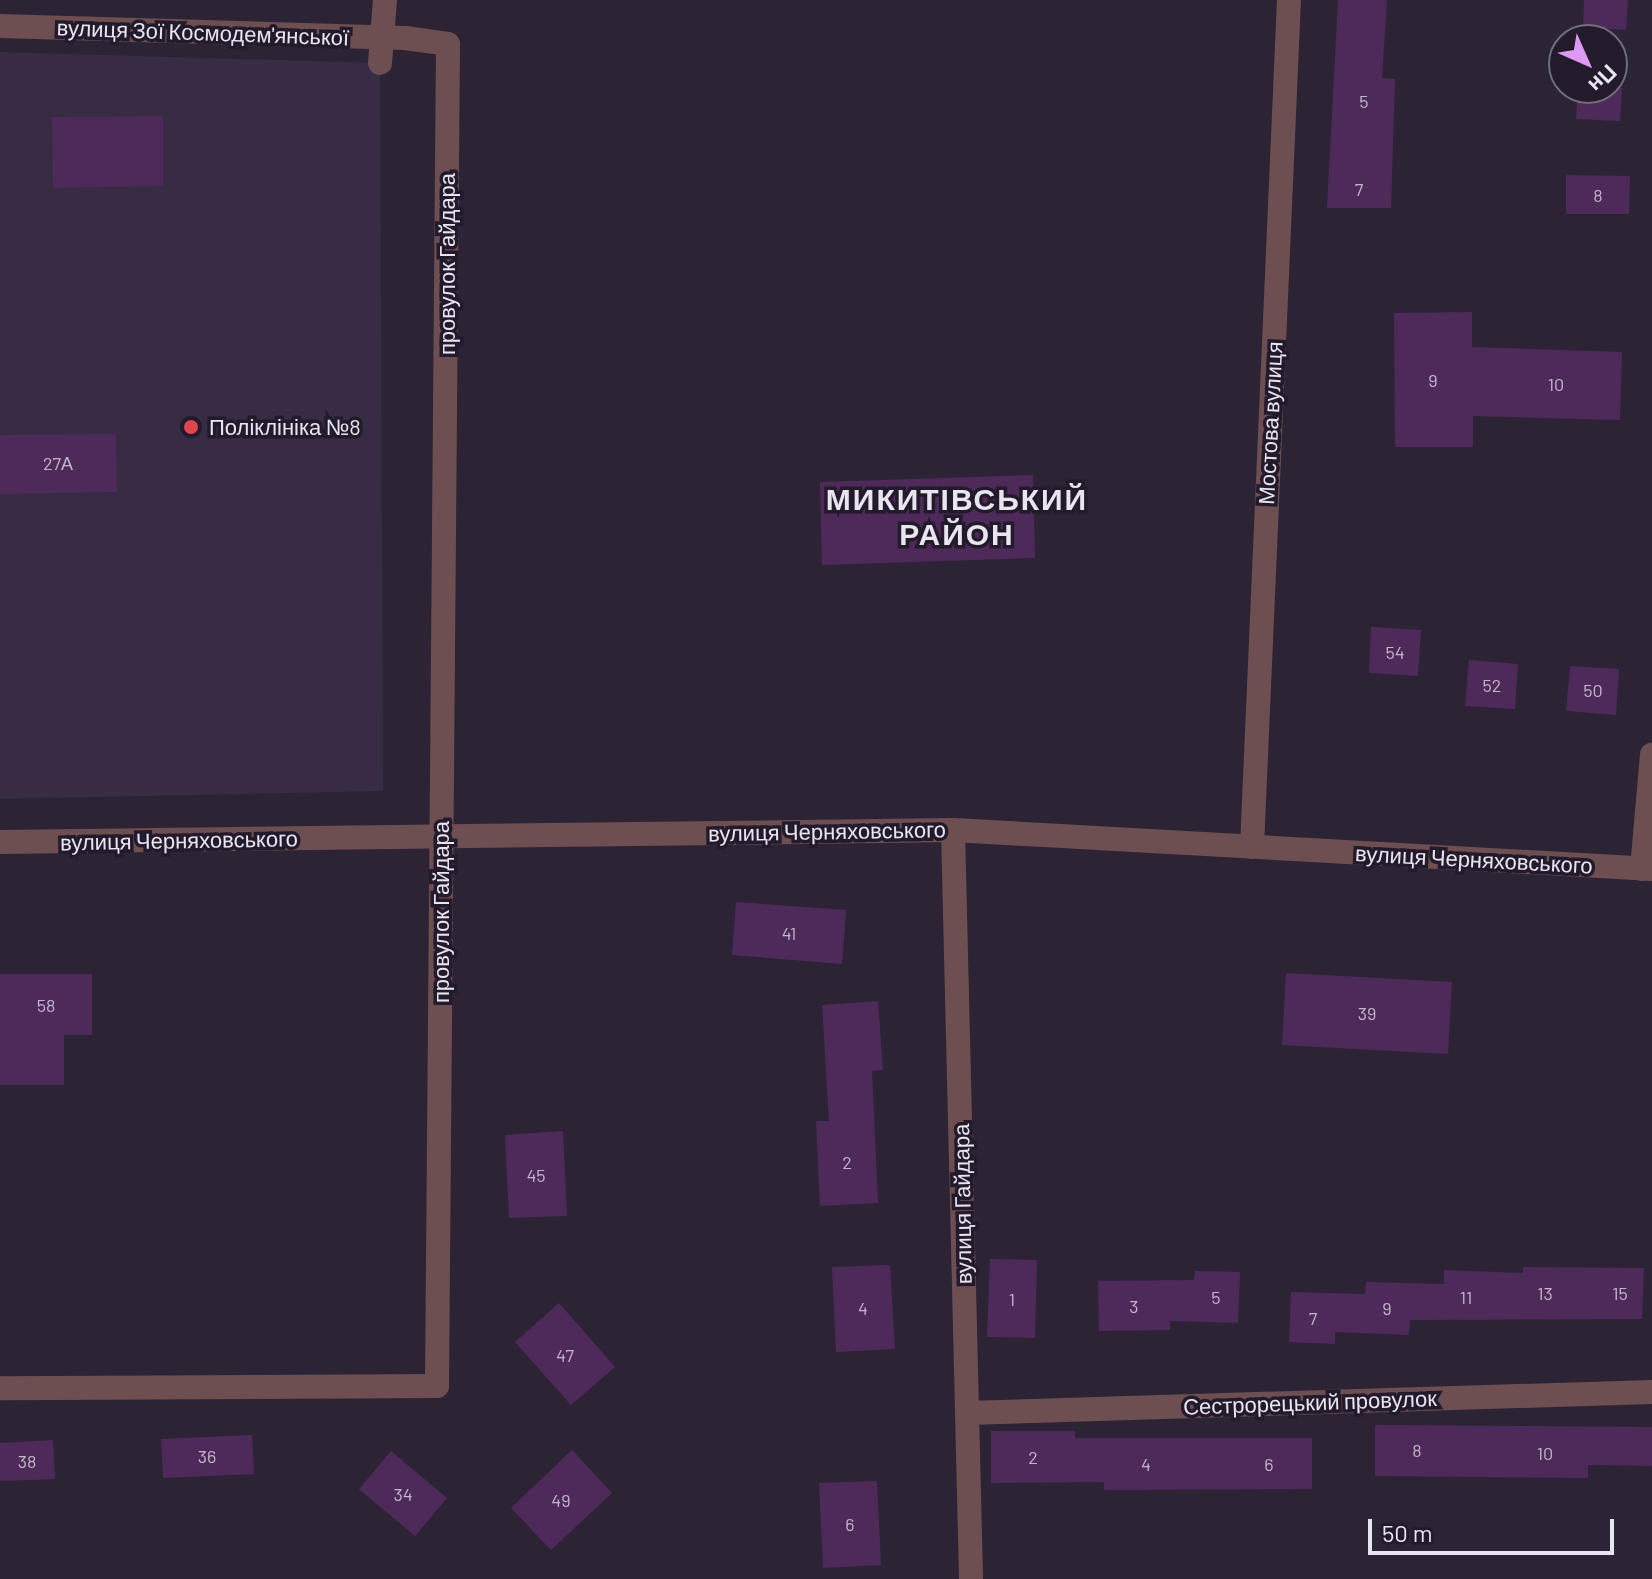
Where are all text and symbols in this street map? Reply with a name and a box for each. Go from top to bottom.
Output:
street label: вулиця Зої Космодем'янської [56,14,350,50]
north arrow [1548,24,1628,104]
text: Пн [1584,60,1623,99]
house number: 5 [1359,90,1369,112]
street label: провулок Гайдара [434,173,460,355]
house number: 7 [1355,178,1363,200]
house number: 8 [1593,184,1603,206]
street label: Мостова вулиця [1253,341,1287,505]
house number: 9 [1428,369,1438,391]
house number: 10 [1548,373,1564,395]
place label: Поліклініка №8 [209,414,361,440]
marker: Поліклініка №8 [180,416,202,438]
house number: 27А [43,452,73,474]
district label: МИКИТІВСЬКИЙ РАЙОН [826,480,1088,550]
house number: 54 [1385,641,1405,663]
house number: 52 [1483,674,1501,696]
house number: 50 [1583,679,1603,701]
street label: вулиця Черняховського [708,816,946,846]
street label: провулок Гайдара [428,821,454,1003]
street label: вулиця Черняховського [60,825,298,855]
street label: вулиця Черняховського [1355,840,1593,878]
house number: 41 [782,922,796,944]
house number: 58 [37,994,55,1016]
house number: 39 [1358,1002,1376,1024]
street label: вулиця Гайдара [947,1124,977,1284]
house number: 2 [842,1151,852,1173]
house number: 45 [526,1164,546,1186]
house number: 13 [1537,1282,1553,1304]
house number: 15 [1612,1282,1628,1304]
house number: 5 [1211,1286,1221,1308]
house number: 11 [1460,1286,1472,1308]
house number: 1 [1009,1288,1015,1310]
house number: 3 [1129,1295,1139,1317]
house number: 4 [858,1297,868,1319]
house number: 9 [1382,1297,1392,1319]
house number: 7 [1309,1307,1317,1329]
house number: 47 [556,1344,574,1366]
street label: Сестрорецький провулок [1183,1384,1437,1420]
house number: 8 [1412,1439,1422,1461]
house number: 10 [1537,1442,1553,1464]
house number: 36 [198,1445,216,1467]
house number: 2 [1028,1446,1038,1468]
house number: 38 [18,1450,36,1472]
house number: 4 [1141,1453,1151,1475]
house number: 6 [1264,1453,1274,1475]
house number: 34 [393,1483,413,1505]
house number: 49 [551,1489,571,1511]
scale bar [1372,1503,1618,1553]
house number: 6 [845,1513,855,1535]
text: 50 m [1382,1518,1433,1547]

